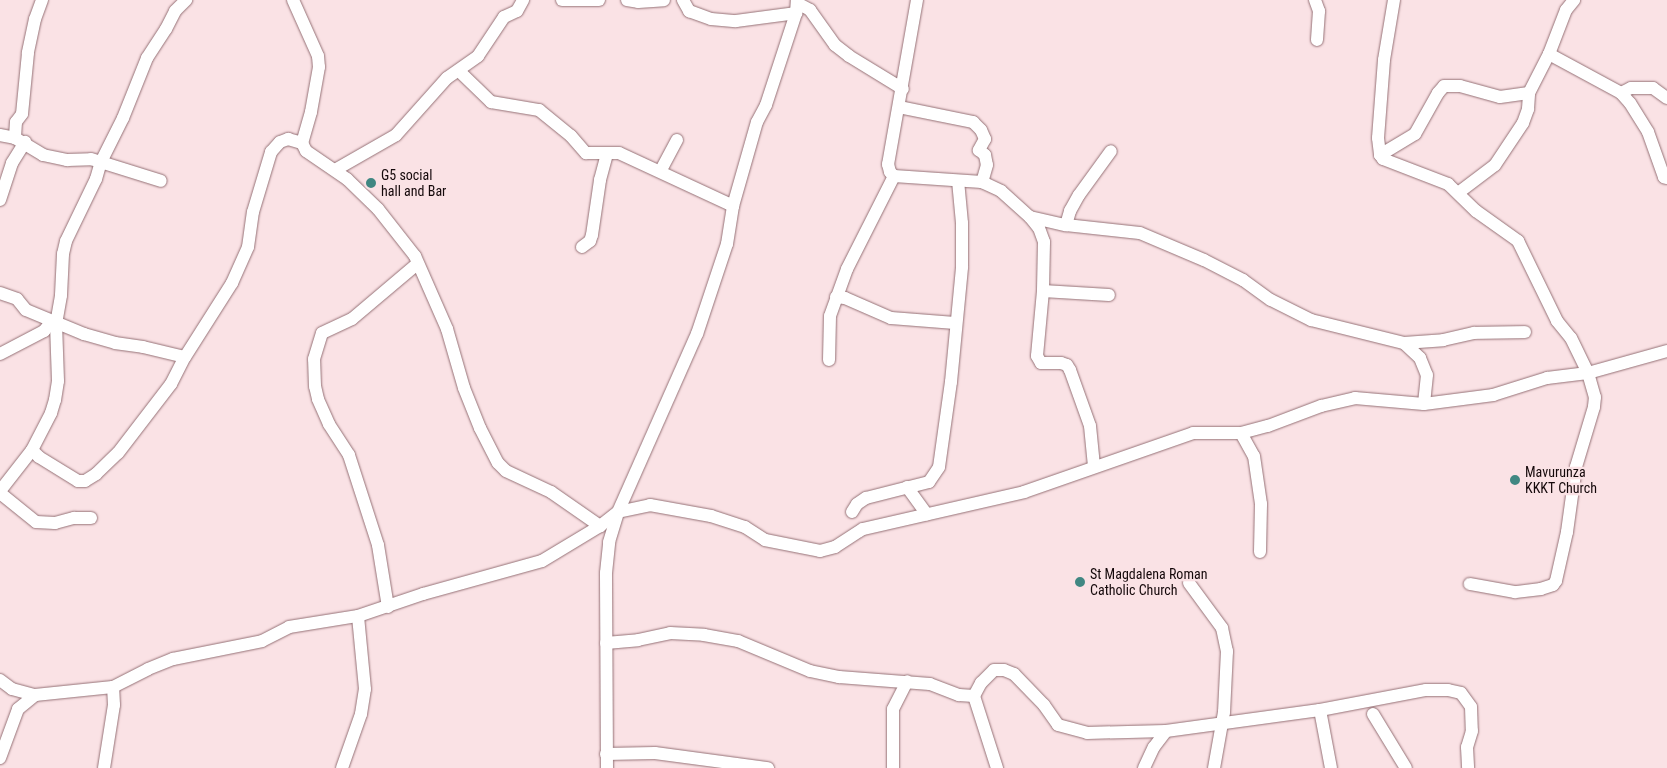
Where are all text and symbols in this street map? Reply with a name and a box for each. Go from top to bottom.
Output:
place label: G5 social hall and Bar [381,167,446,200]
marker: G5 social hall and Bar [365,177,377,189]
place label: Mavurunza KKKT Church [1525,464,1597,497]
marker: Mavurunza KKKT Church [1509,474,1521,486]
place label: St Magdalena Roman Catholic Church [1090,566,1207,598]
marker: St Magdalena Roman Catholic Church [1074,576,1086,588]

